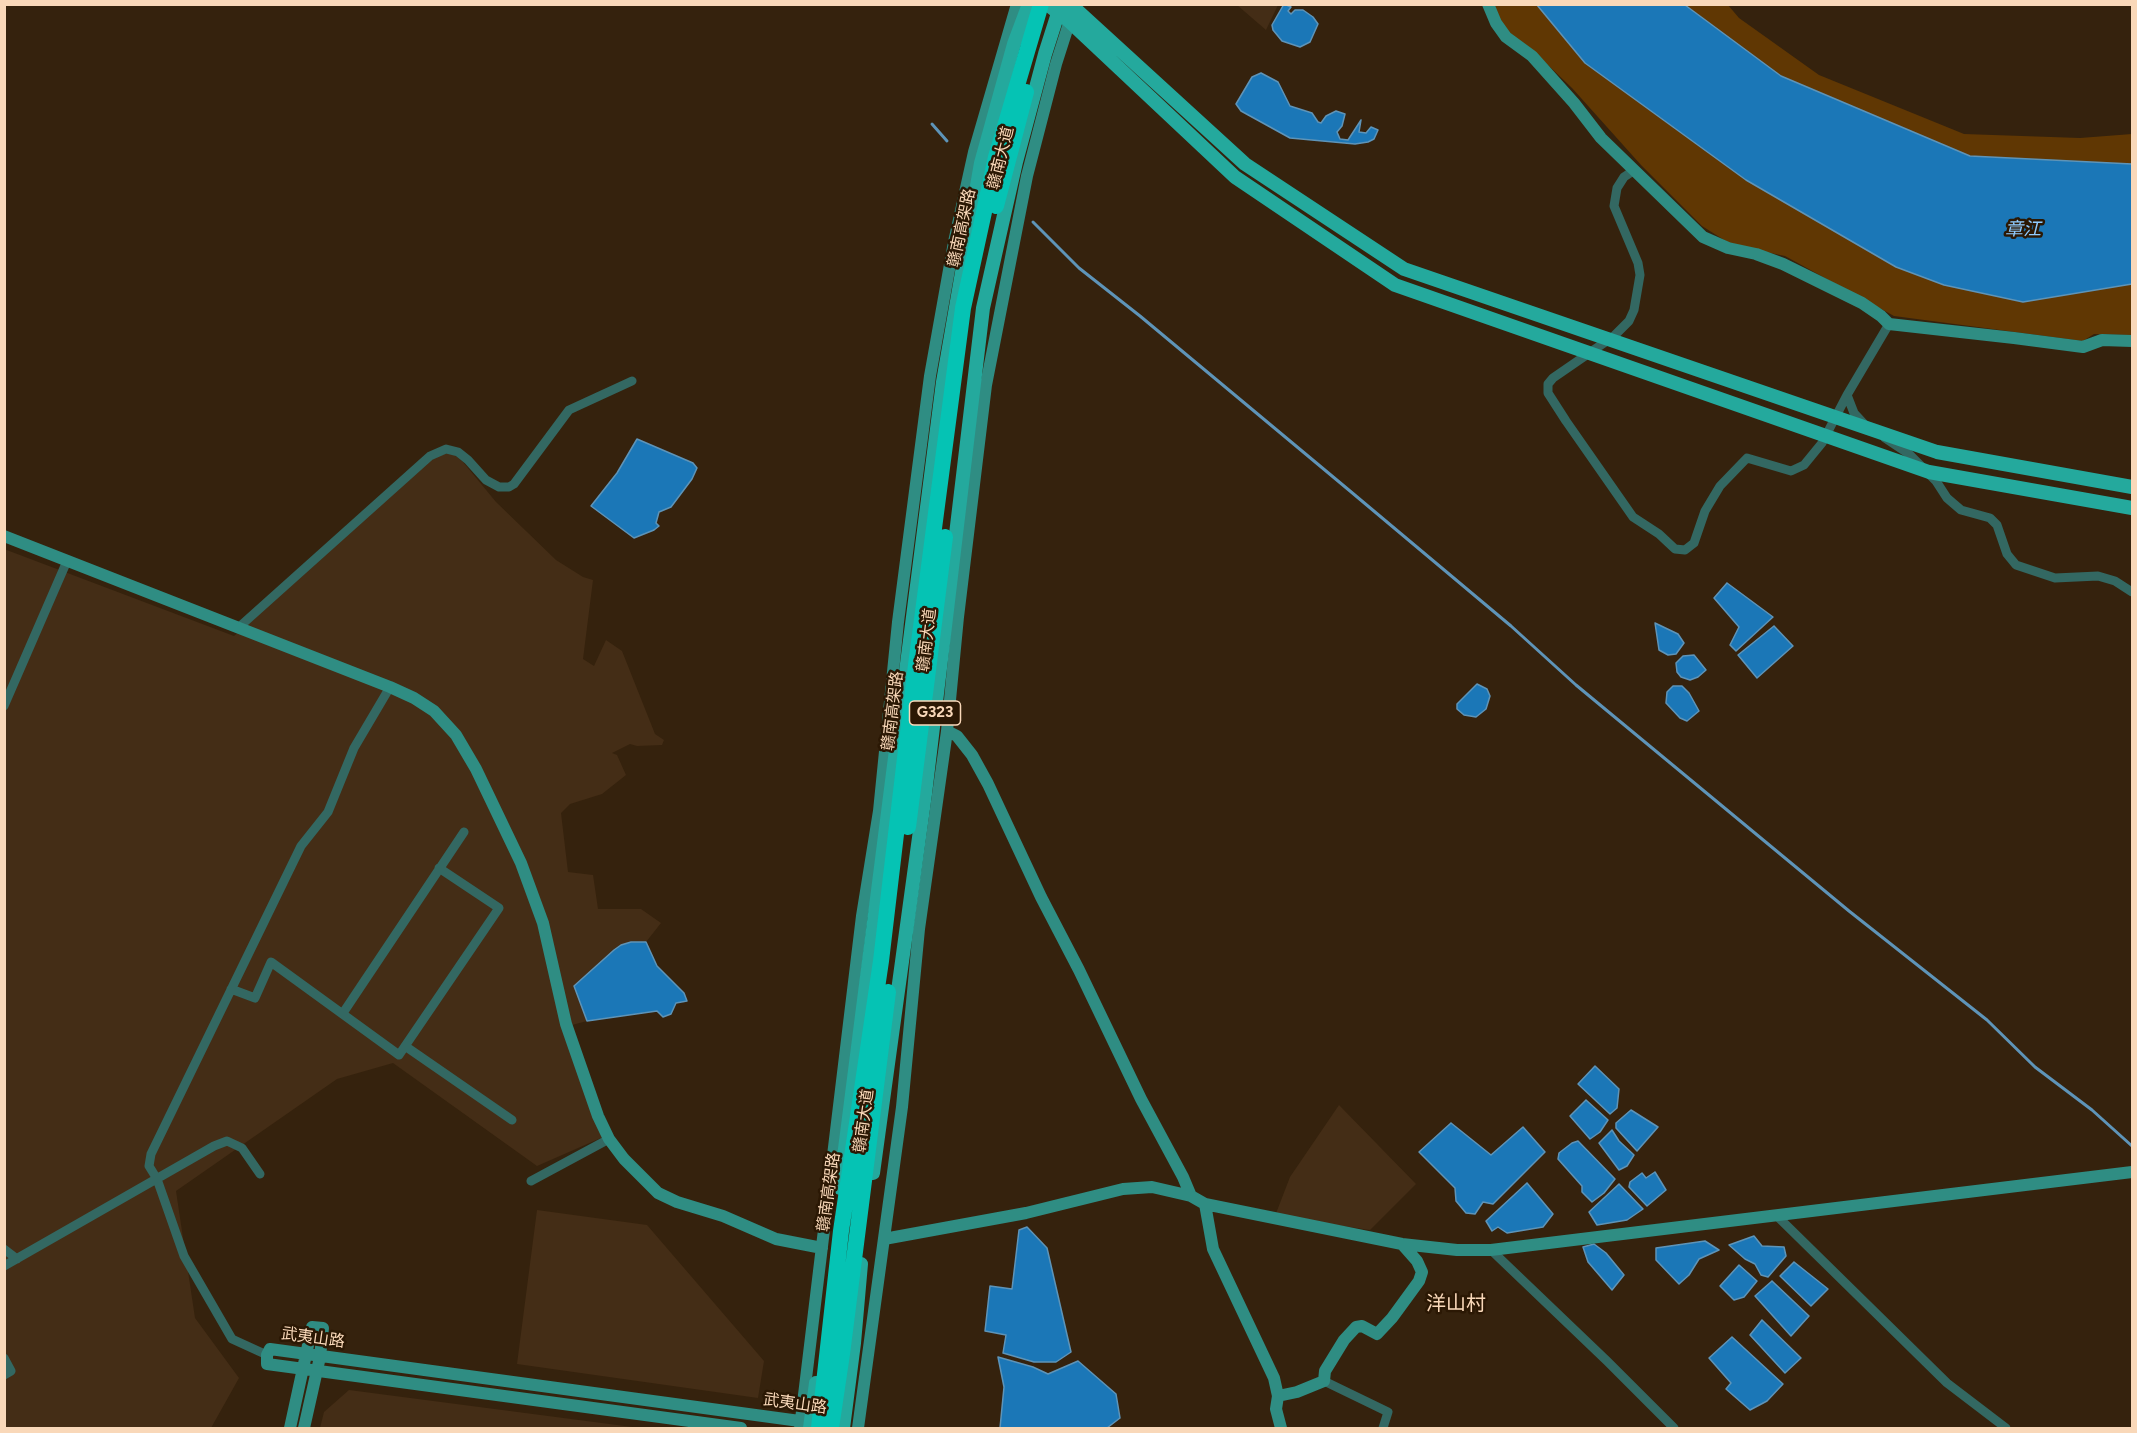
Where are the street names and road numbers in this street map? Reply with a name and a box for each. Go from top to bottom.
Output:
street label: 赣南大道 [984,125,1018,191]
street label: 赣南高架路 [944,187,980,269]
street label: 赣南大道 [914,607,940,673]
street label: 赣南高架路 [879,670,907,752]
road number: G323 [910,701,960,725]
street label: 赣南大道 [850,1088,878,1154]
street label: 赣南高架路 [814,1151,844,1233]
street label: 武夷山路 [280,1324,346,1352]
street label: 武夷山路 [762,1390,828,1418]

